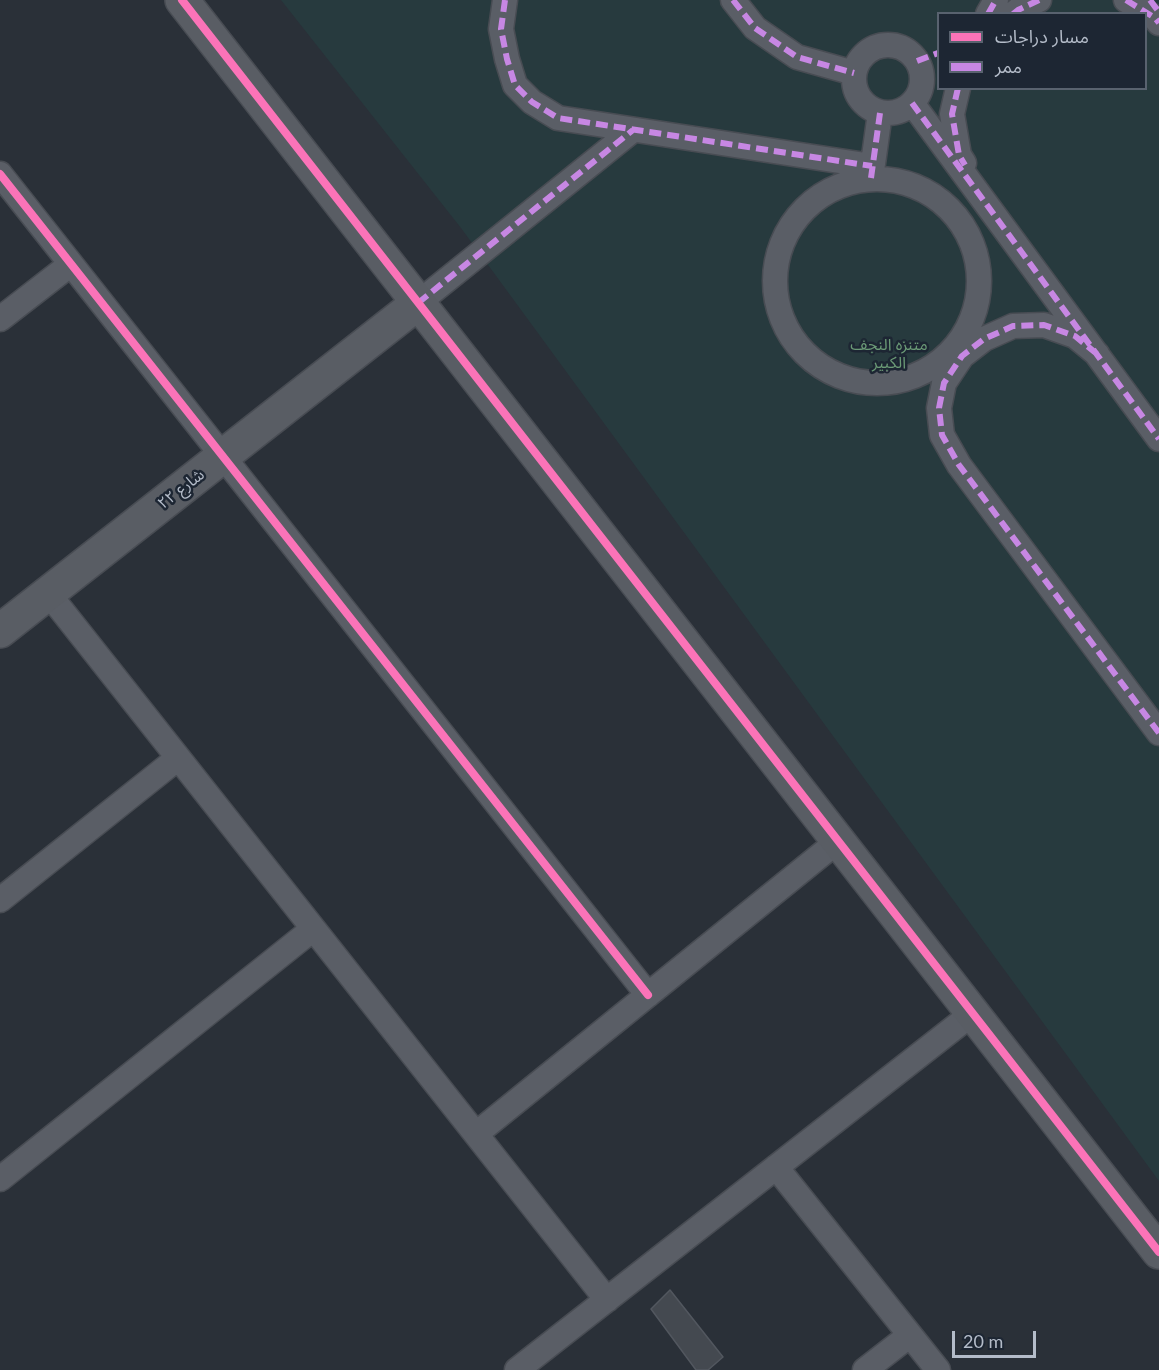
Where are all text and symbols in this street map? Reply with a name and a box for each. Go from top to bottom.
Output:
legend [937,12,1147,90]
text: مسار دراجات [995,25,1089,47]
text: ممر [995,55,1022,77]
park label: متنزه النجف الكبير [850,335,928,373]
street label: شارع ٢٢ [154,465,208,513]
scale bar [955,1319,1039,1357]
text: 20 m [963,1330,1003,1352]

